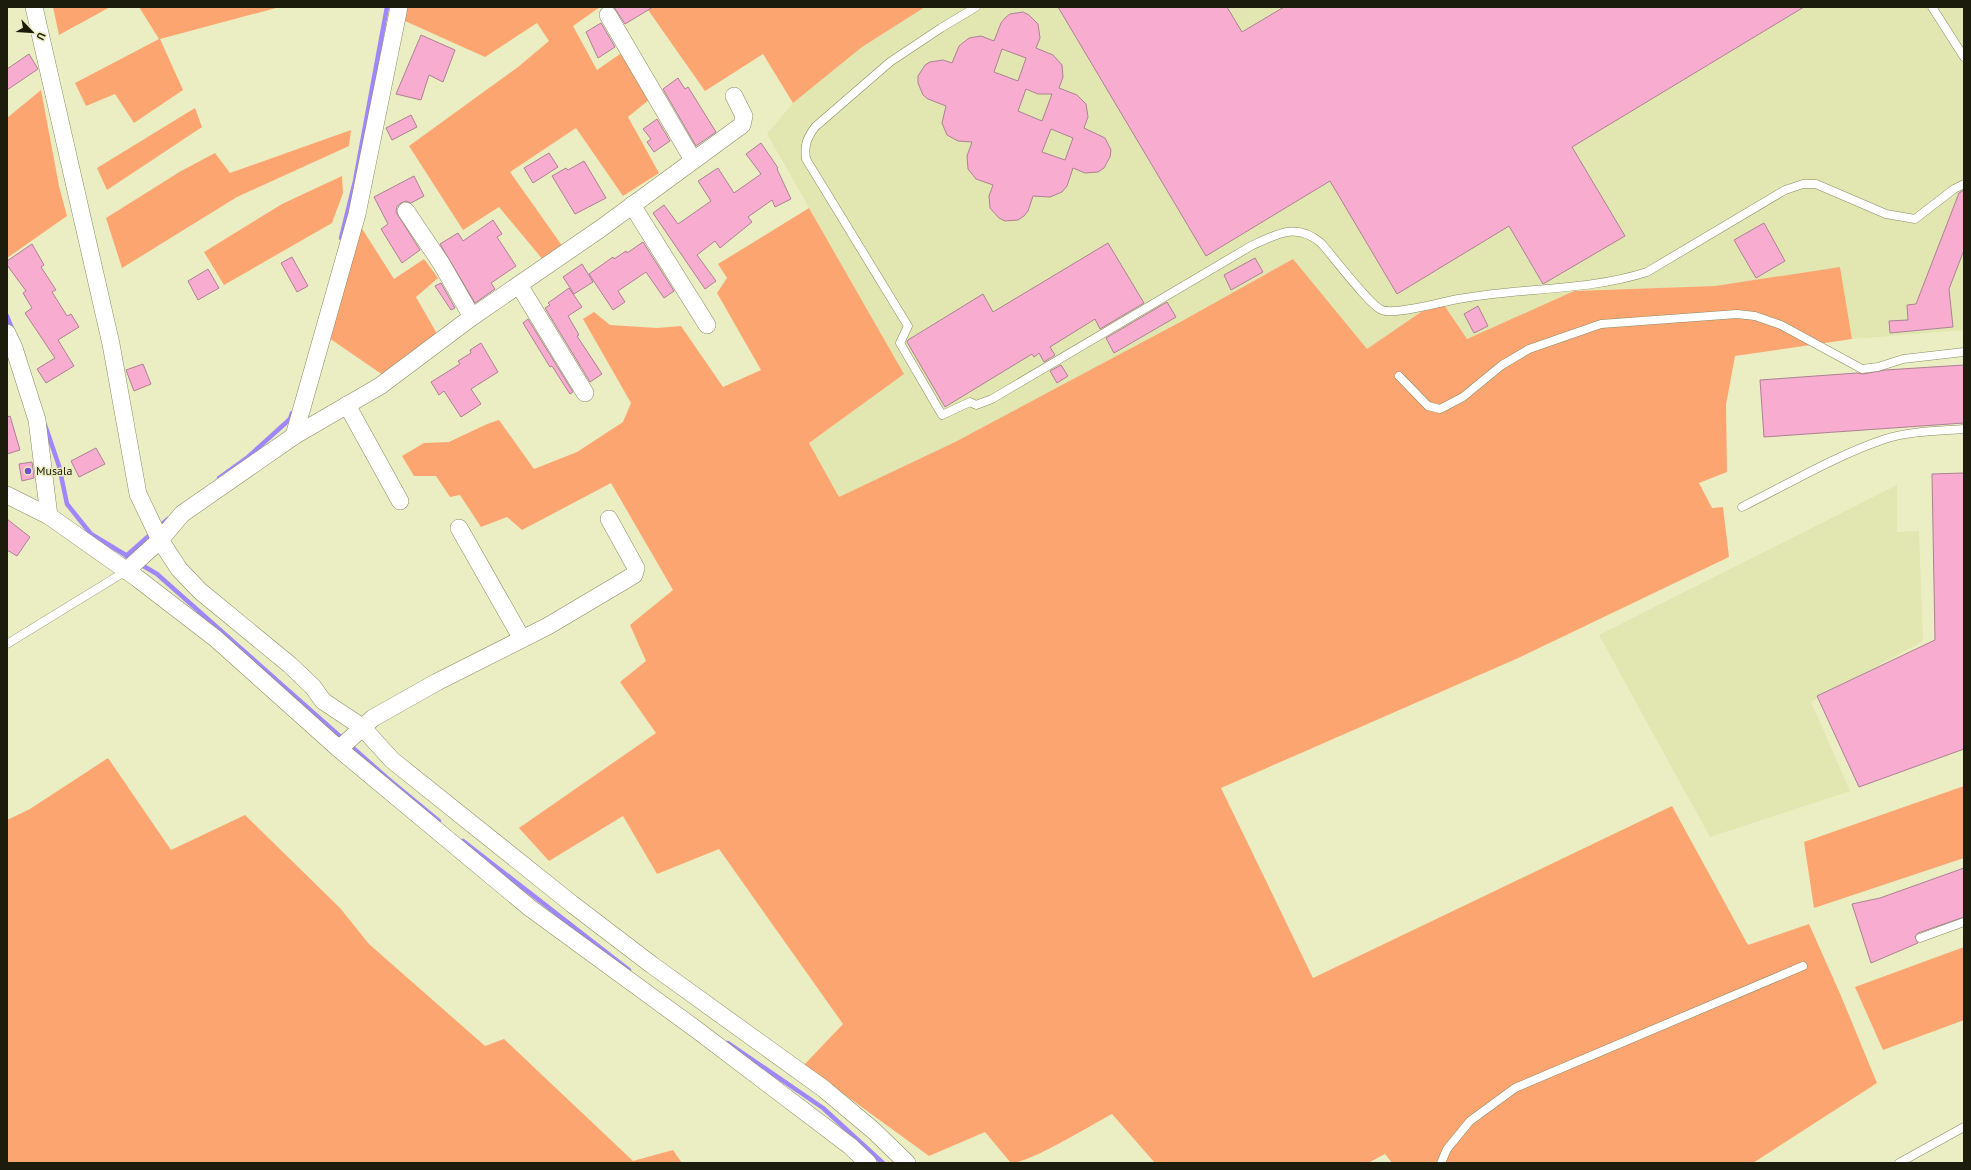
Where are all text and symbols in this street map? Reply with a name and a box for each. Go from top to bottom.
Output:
north arrow [12,12,52,52]
text: U [33,30,49,42]
place label: Musala [36,463,72,478]
marker: Musala [23,466,33,476]

